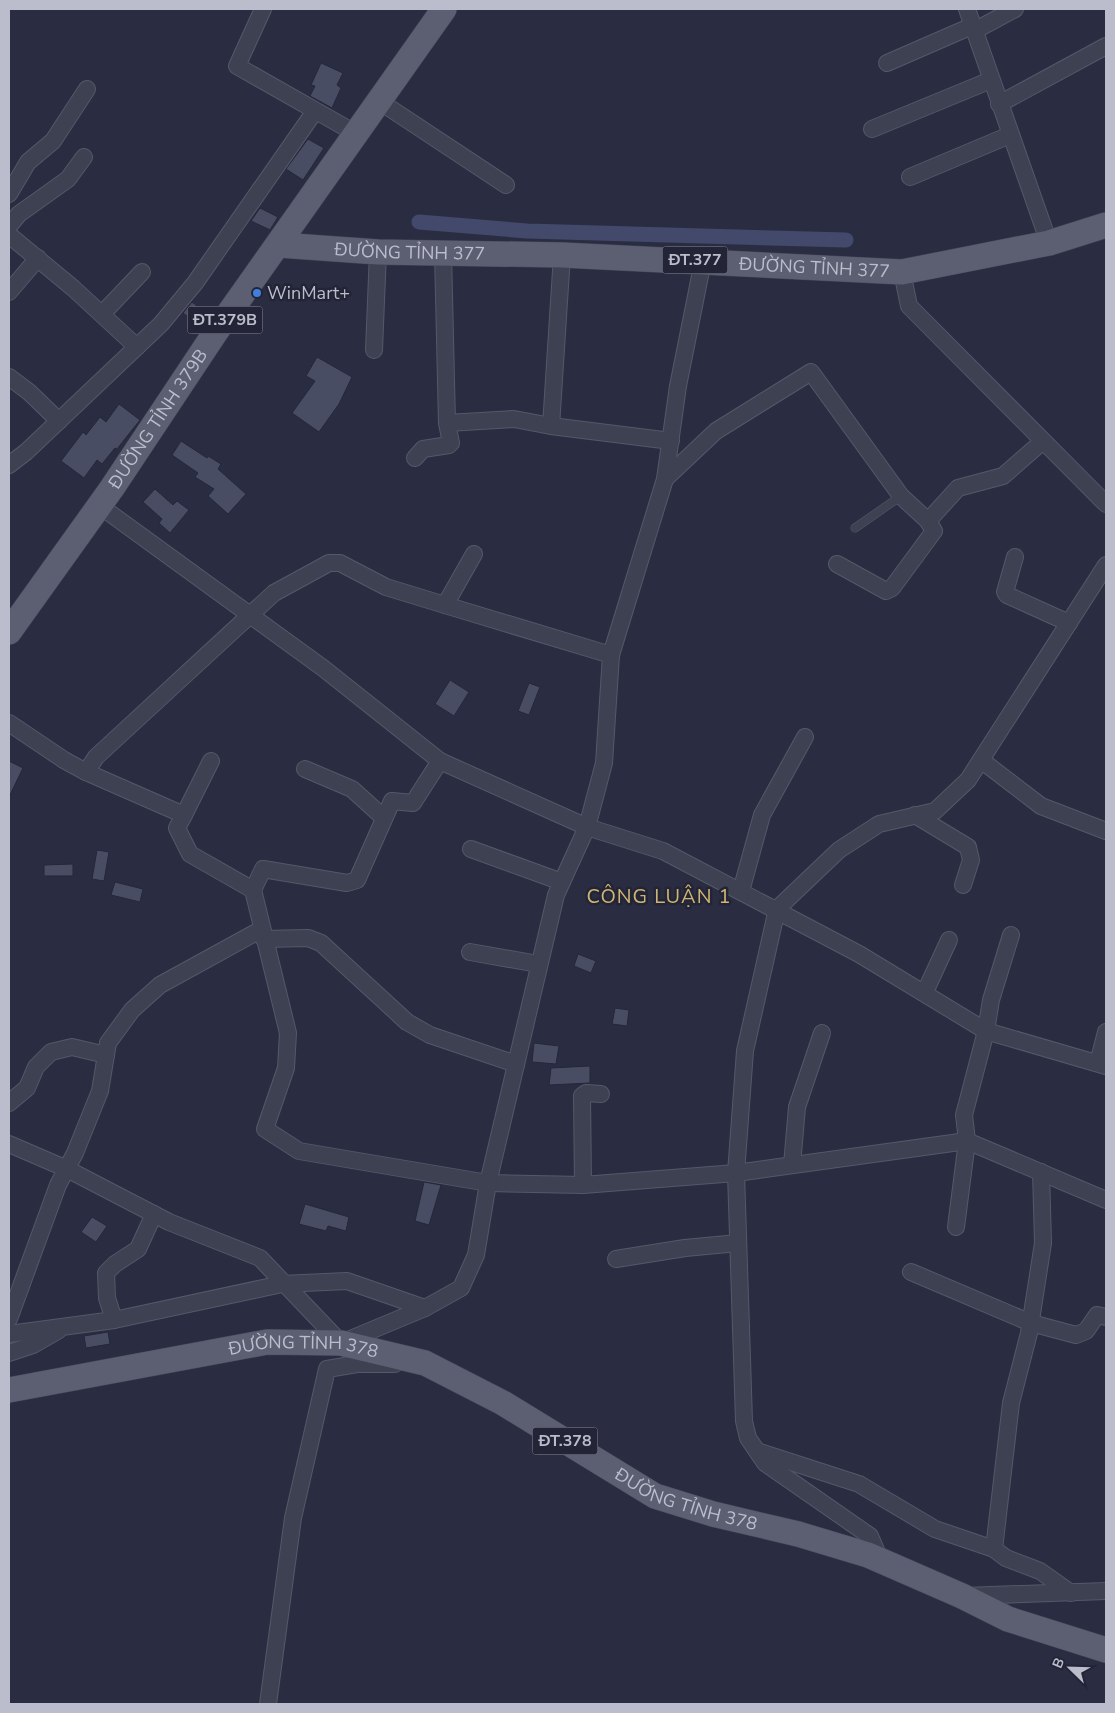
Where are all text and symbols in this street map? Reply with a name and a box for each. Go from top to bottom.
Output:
street label: ĐƯỜNG TỈNH 377 [333,237,485,266]
road number: ĐT.377 [662,246,728,274]
street label: ĐƯỜNG TỈNH 377 [737,252,890,283]
place label: WinMart+ [267,281,350,305]
marker: WinMart+ [251,287,263,299]
road number: ĐT.379B [188,306,262,334]
street label: ĐƯỜNG TỈNH 379B [102,344,213,494]
district label: CÔNG LUẬN 1 [586,883,732,910]
street label: ĐƯỜNG TỈNH 378 [226,1330,381,1363]
road number: ĐT.378 [532,1428,598,1454]
street label: ĐƯỜNG TỈNH 378 [609,1462,760,1536]
north arrow [1045,1643,1095,1693]
text: B [1048,1655,1069,1671]

